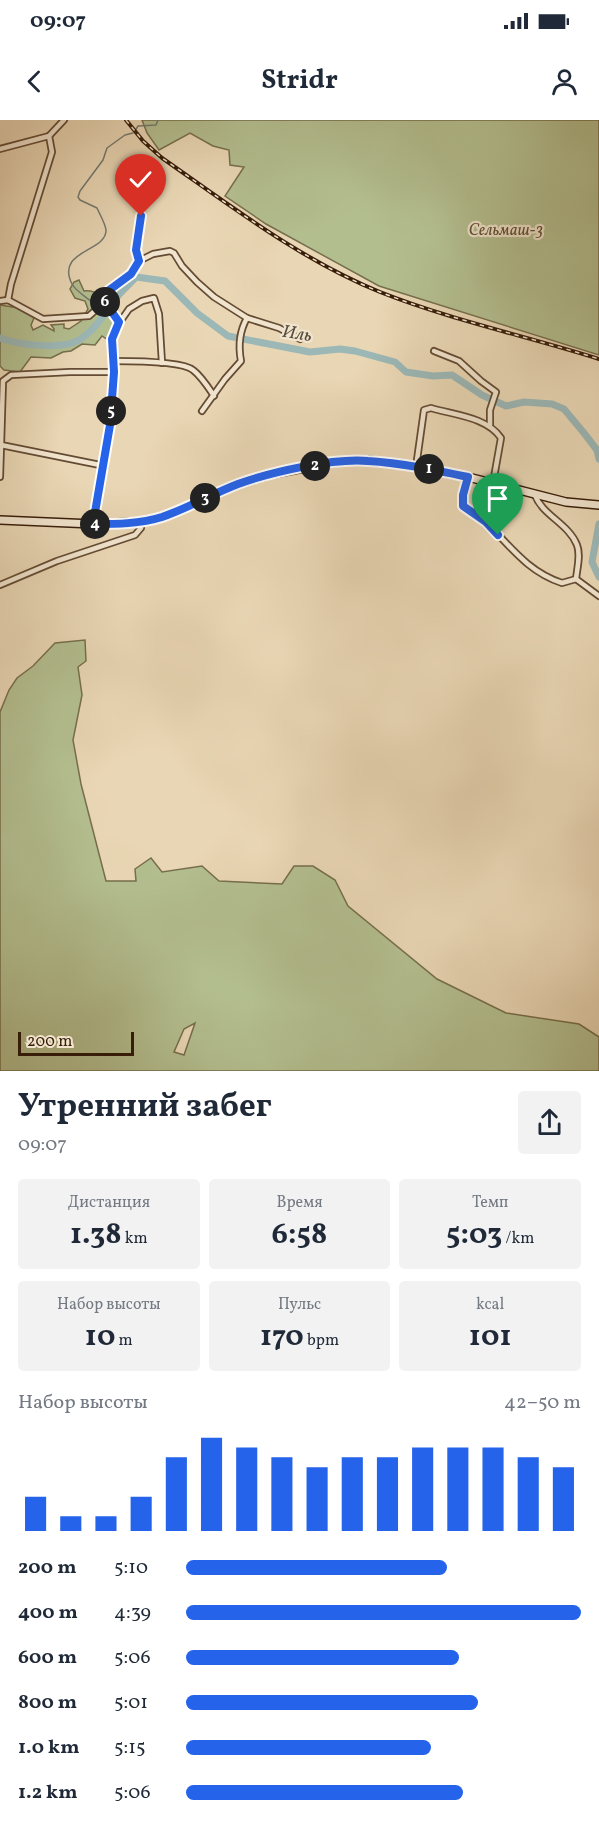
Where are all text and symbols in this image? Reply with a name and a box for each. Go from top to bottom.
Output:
text: 09:07 [30,6,86,37]
text: Stridr [261,62,338,100]
icon: back [18,65,51,98]
icon: person [548,65,581,98]
pin [115,154,166,216]
icon: check [124,163,157,196]
park label: Сельмаш-3 [469,220,544,242]
pin: 6 [90,287,120,317]
text: 6 [101,291,109,313]
water label: Иль [280,320,314,349]
pin: 5 [96,396,126,426]
text: 5 [107,400,115,422]
pin: 2 [300,451,330,481]
pin: 1 [414,454,444,484]
text: 2 [311,455,319,477]
text: 1 [426,458,432,480]
pin [472,473,523,535]
icon: arrive [481,482,514,515]
pin: 3 [190,483,220,513]
text: 3 [201,487,209,509]
pin: 4 [80,509,110,539]
text: 4 [90,513,100,535]
scale bar [18,1029,134,1056]
text: 200 m [27,1031,72,1053]
text: Утренний забег [18,1085,272,1131]
button: share [518,1091,581,1154]
text: 09:07 [18,1131,67,1159]
text: Дистанция [68,1192,150,1214]
text: Время [276,1192,323,1214]
text: Темп [472,1192,508,1214]
text: 1.38 [70,1214,122,1256]
text: 6:58 [272,1214,327,1256]
text: 5:03 [446,1214,502,1256]
text: km [122,1228,148,1250]
text: /km [502,1228,534,1250]
text: Набор высоты [57,1294,161,1316]
text: Пульс [278,1294,321,1316]
text: kcal [476,1294,504,1316]
text: 10 [85,1316,115,1358]
text: 170 [260,1316,304,1358]
text: 101 [469,1316,511,1358]
text: m [115,1330,133,1352]
text: bpm [304,1330,339,1352]
text: Набор высоты [18,1389,148,1417]
text: 42–50 m [504,1389,581,1417]
text: 200 m [18,1554,76,1582]
text: 5:10 [114,1554,148,1582]
text: 400 m [18,1599,78,1627]
text: 4:39 [114,1599,151,1627]
text: 600 m [18,1644,77,1672]
text: 5:06 [114,1644,151,1672]
text: 800 m [18,1689,77,1717]
text: 5:01 [114,1689,148,1717]
text: 1.0 km [18,1734,80,1762]
text: 5:15 [114,1734,146,1762]
text: 1.2 km [18,1779,78,1807]
text: 5:06 [114,1779,151,1807]

